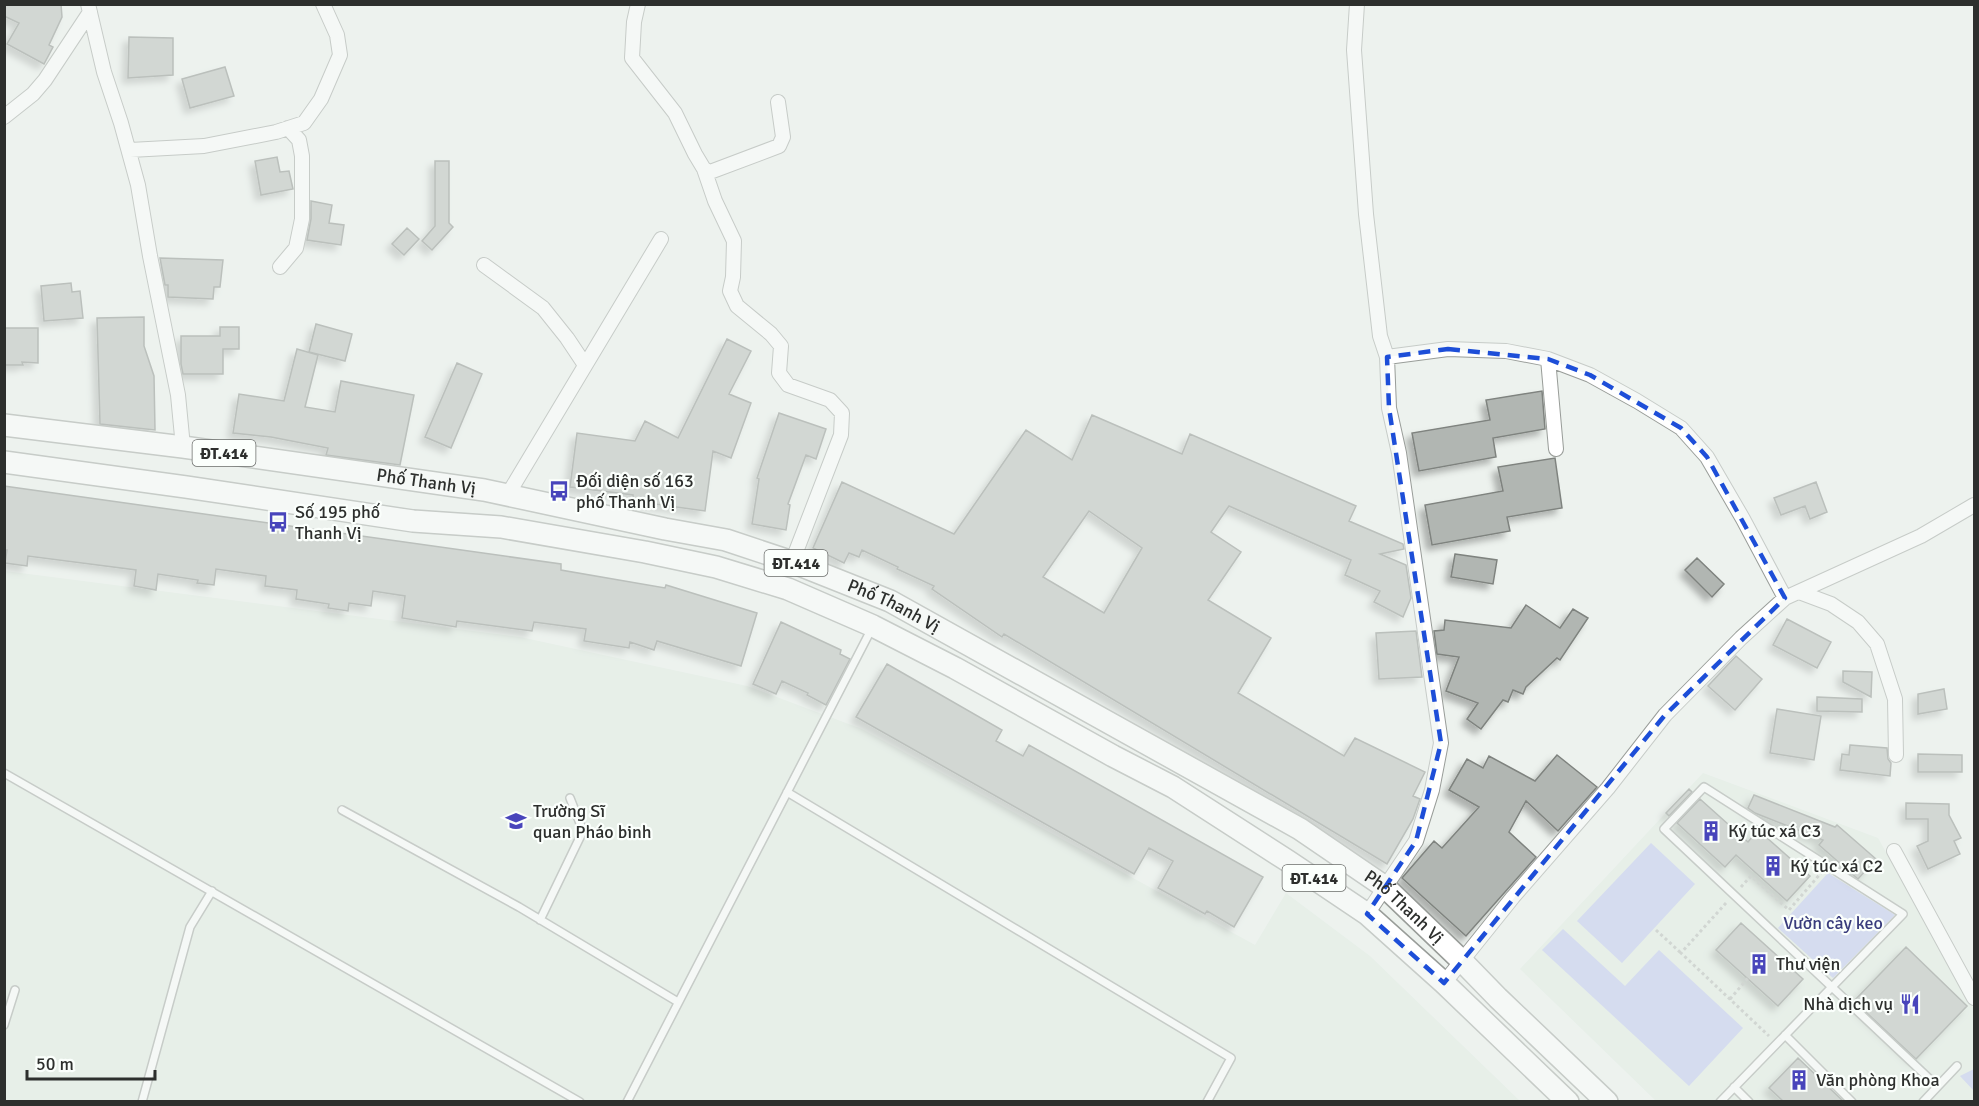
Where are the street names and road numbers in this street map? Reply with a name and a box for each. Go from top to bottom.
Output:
road number: ĐT.414 [192,440,256,466]
street label: Phố Thanh Vị [375,464,477,500]
road number: ĐT.414 [764,550,828,576]
street label: Phố Thanh Vị [844,574,944,638]
road number: ĐT.414 [1282,865,1346,891]
street label: Phố Thanh Vị [1360,865,1448,949]

